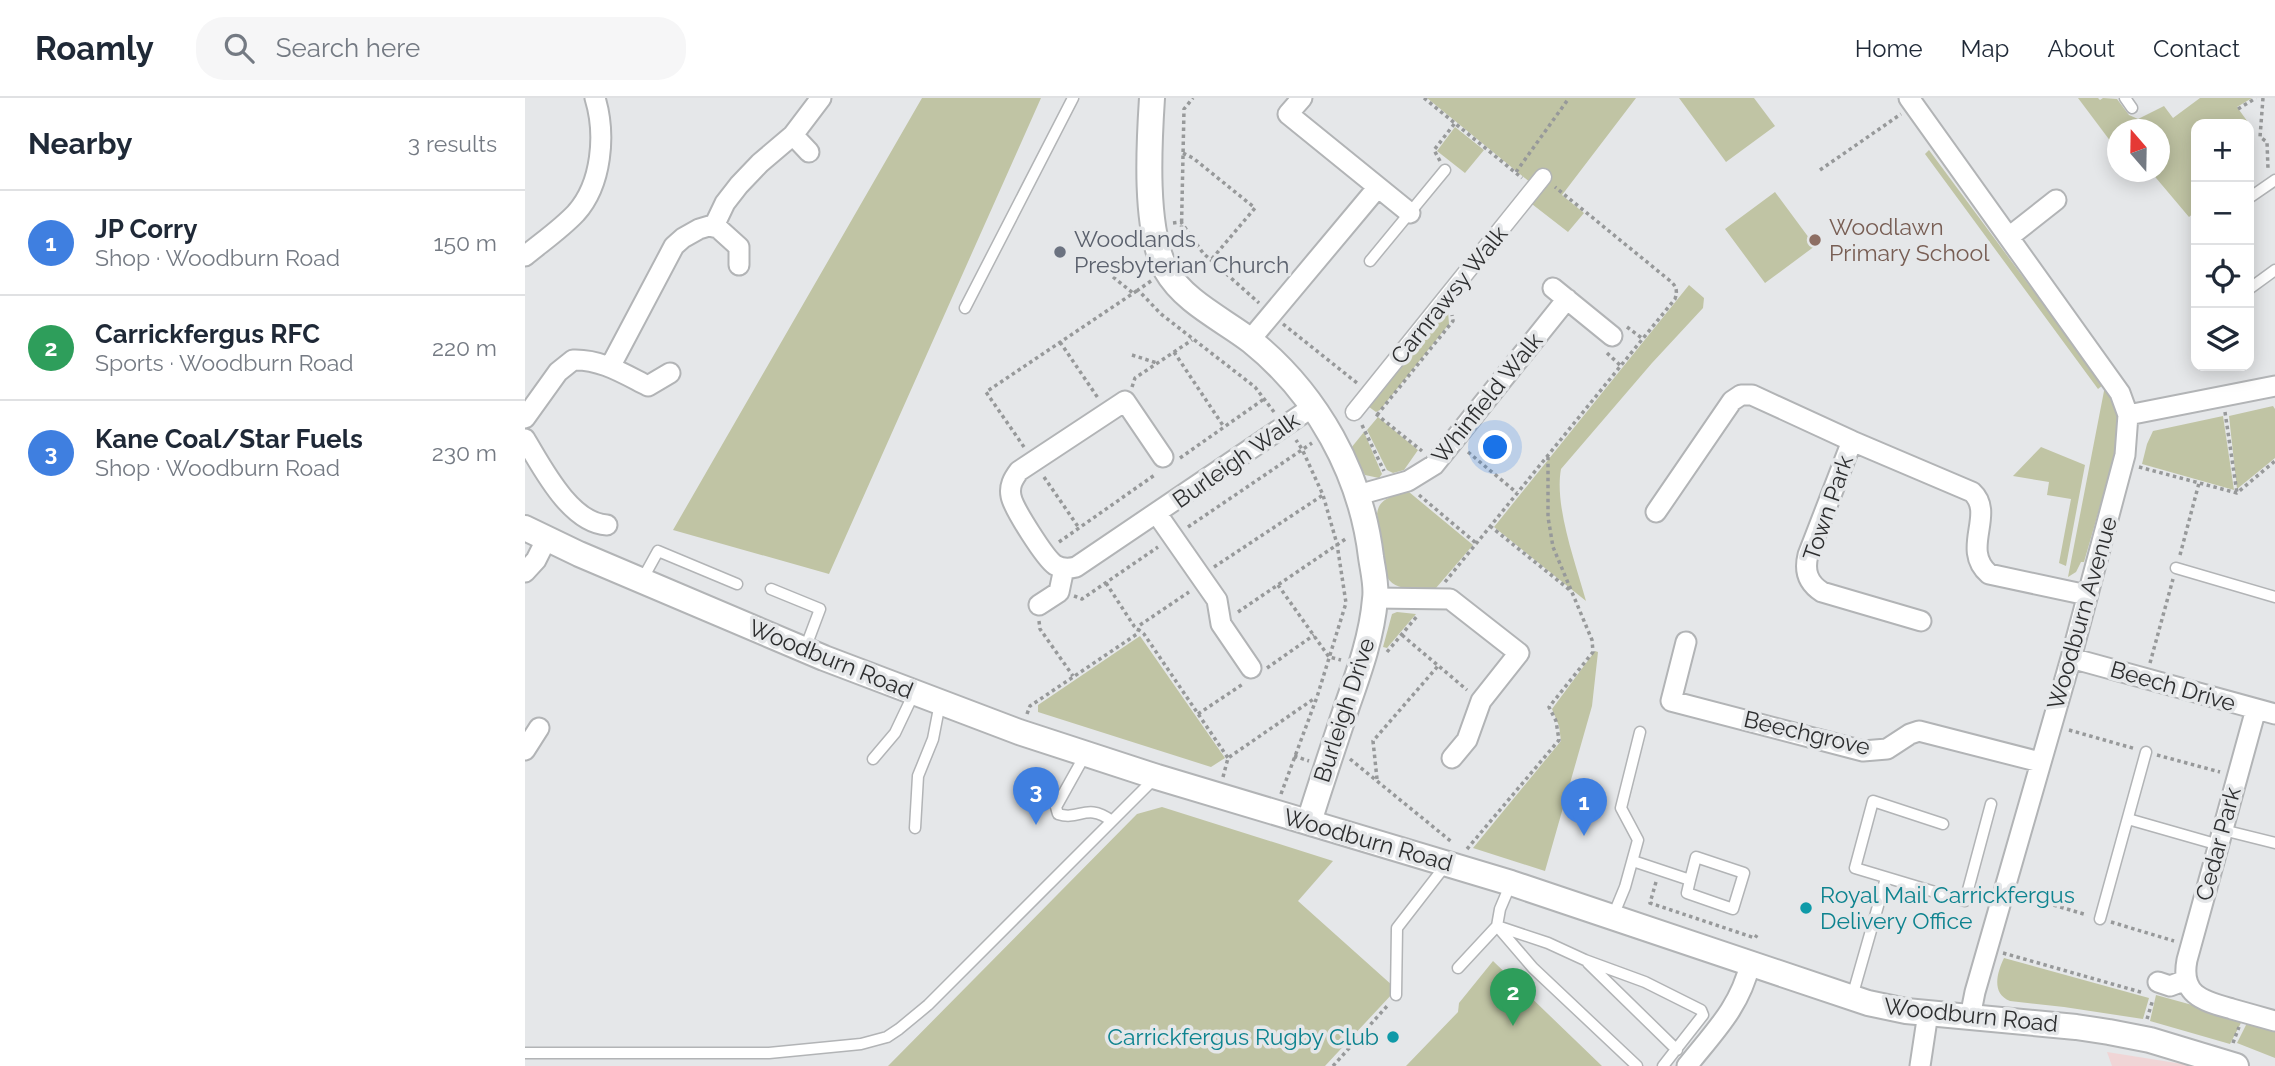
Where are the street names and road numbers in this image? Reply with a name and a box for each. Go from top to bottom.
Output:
street label: Carnrawsy Walk [1385,220,1513,369]
street label: Whinfield Walk [1426,327,1548,468]
street label: Burleigh Walk [1167,406,1304,513]
street label: Town Park [1797,452,1858,564]
street label: Woodburn Avenue [2041,513,2122,712]
street label: Woodburn Road [745,613,917,704]
street label: Burleigh Drive [1307,634,1380,785]
street label: Beech Drive [2107,655,2239,716]
street label: Beechgrove [1741,705,1873,760]
street label: Cedar Park [2189,784,2246,904]
street label: Woodburn Road [1281,802,1456,877]
street label: Woodburn Road [1883,992,2059,1037]

